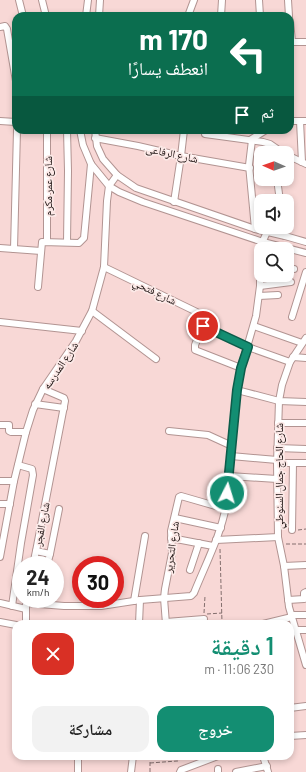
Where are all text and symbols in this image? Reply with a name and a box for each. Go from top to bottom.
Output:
text: 170 m [139,22,208,56]
icon: left [222,28,274,80]
text: انعطف يسارًا [128,57,208,79]
text: ثم [261,103,274,121]
icon: arrive [231,104,253,126]
street label: شارع الرفاعى [145,141,199,166]
north arrow [254,146,294,186]
map controls [254,146,294,282]
street label: شارع عمر مكرم [41,156,55,216]
button: sound [254,194,294,234]
button: search [254,242,294,282]
street label: شارع فتحي [130,275,179,310]
pin [186,309,220,343]
icon: arrive [192,315,214,337]
street label: شارع المدرسه [39,339,81,392]
street label: شارع الحاج جمال السنوطي [272,423,287,529]
position arrow [206,472,248,514]
street label: شارع الفجر [30,501,53,548]
street label: شارع التحرير [161,520,182,575]
speed limit sign: 30 [72,556,124,608]
text: 24 [26,565,50,589]
text: km/h [27,586,49,598]
text: 1 دقيقة [211,631,274,660]
button: close [32,633,74,675]
text: 230 m · 11:06 [204,661,274,677]
button: مشاركة [32,706,149,752]
button: خروج [157,706,274,752]

